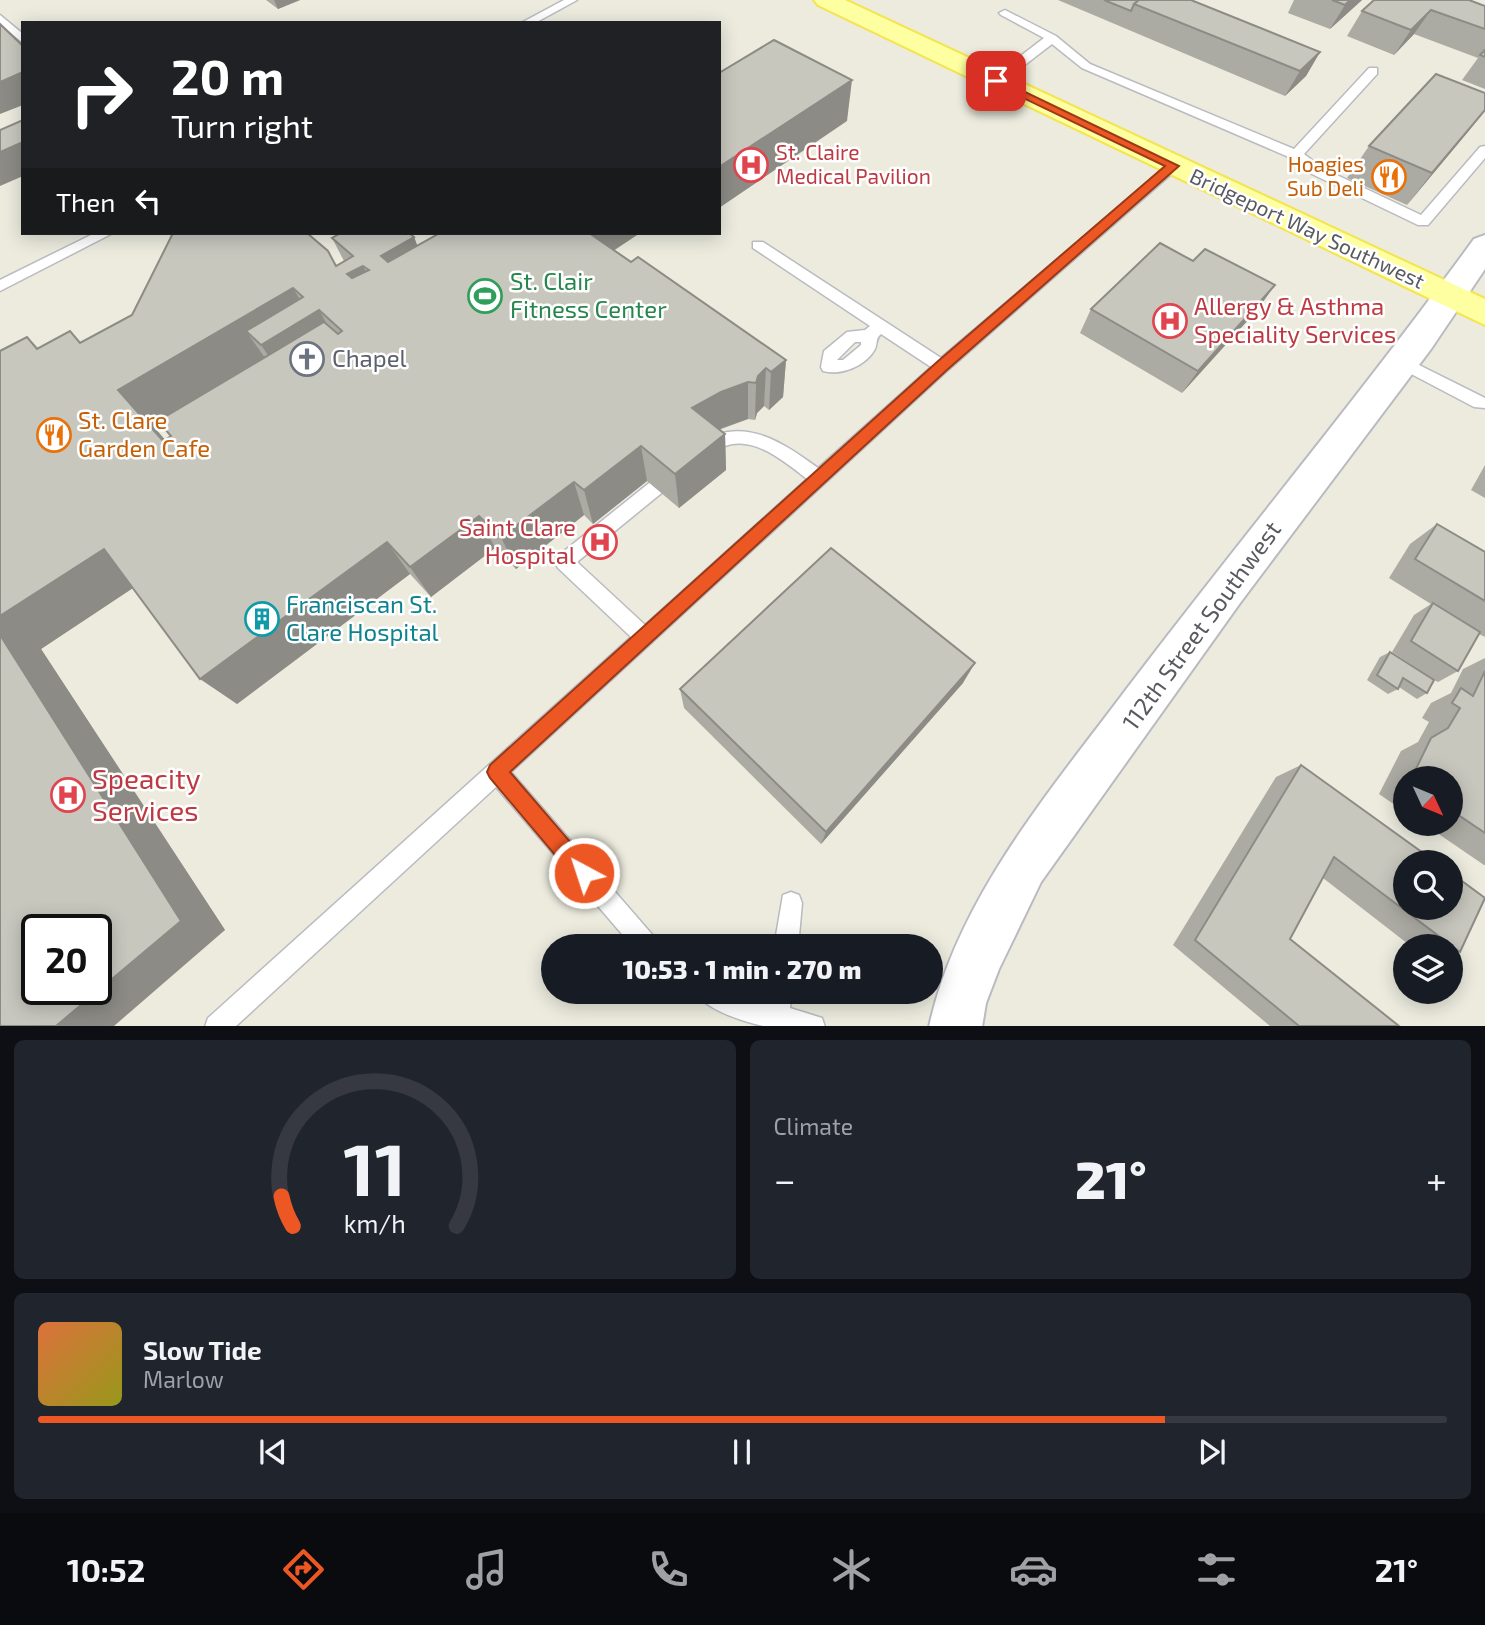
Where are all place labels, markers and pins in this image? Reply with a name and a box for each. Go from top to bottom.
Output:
pin [966,51,1026,111]
place label: St. Claire Medical Pavilion [776,139,931,188]
hospital icon: St. Claire Medical Pavilion [732,146,770,184]
place label: Hoagies Sub Deli [1287,151,1364,200]
restaurant icon: Hoagies Sub Deli [1370,158,1408,196]
place label: St. Clair Fitness Center [510,266,667,323]
sports icon: St. Clair Fitness Center [466,277,504,315]
place label: Allergy & Asthma Speciality Services [1194,291,1396,348]
hospital icon: Allergy & Asthma Speciality Services [1151,302,1189,340]
church icon: Chapel [288,340,326,378]
place label: Chapel [332,343,407,372]
place label: St. Clare Garden Cafe [78,405,210,462]
restaurant icon: St. Clare Garden Cafe [35,416,73,454]
place label: Saint Clare Hospital [459,512,576,569]
hospital icon: Saint Clare Hospital [581,523,619,561]
place label: Franciscan St. Clare Hospital [286,589,439,646]
building icon: Franciscan St. Clare Hospital [243,600,281,638]
place label: Speacity Services [92,761,201,827]
hospital icon: Speacity Services [49,776,87,814]

